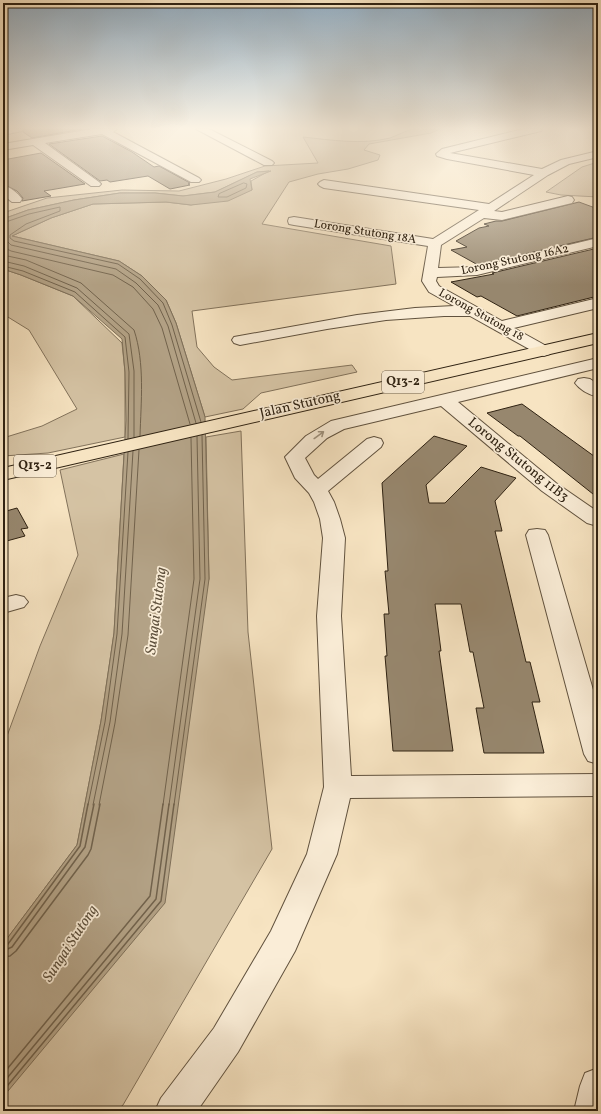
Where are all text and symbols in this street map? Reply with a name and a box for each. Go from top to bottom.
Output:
street label: Lorong Stutong 18A [313,216,418,248]
street label: Lorong Stutong 16A2 [460,241,570,279]
street label: Lorong Stutong 18 [436,285,526,345]
road number: Q13-2 [382,371,424,393]
street label: Jalan Stutong [258,387,342,423]
street label: Lorong Stutong 11B3 [464,413,572,507]
one-way arrow [313,431,324,439]
road number: Q13-2 [14,455,56,477]
water label: Sungai Stutong [141,566,173,656]
water label: Sungai Stutong [38,901,104,987]

